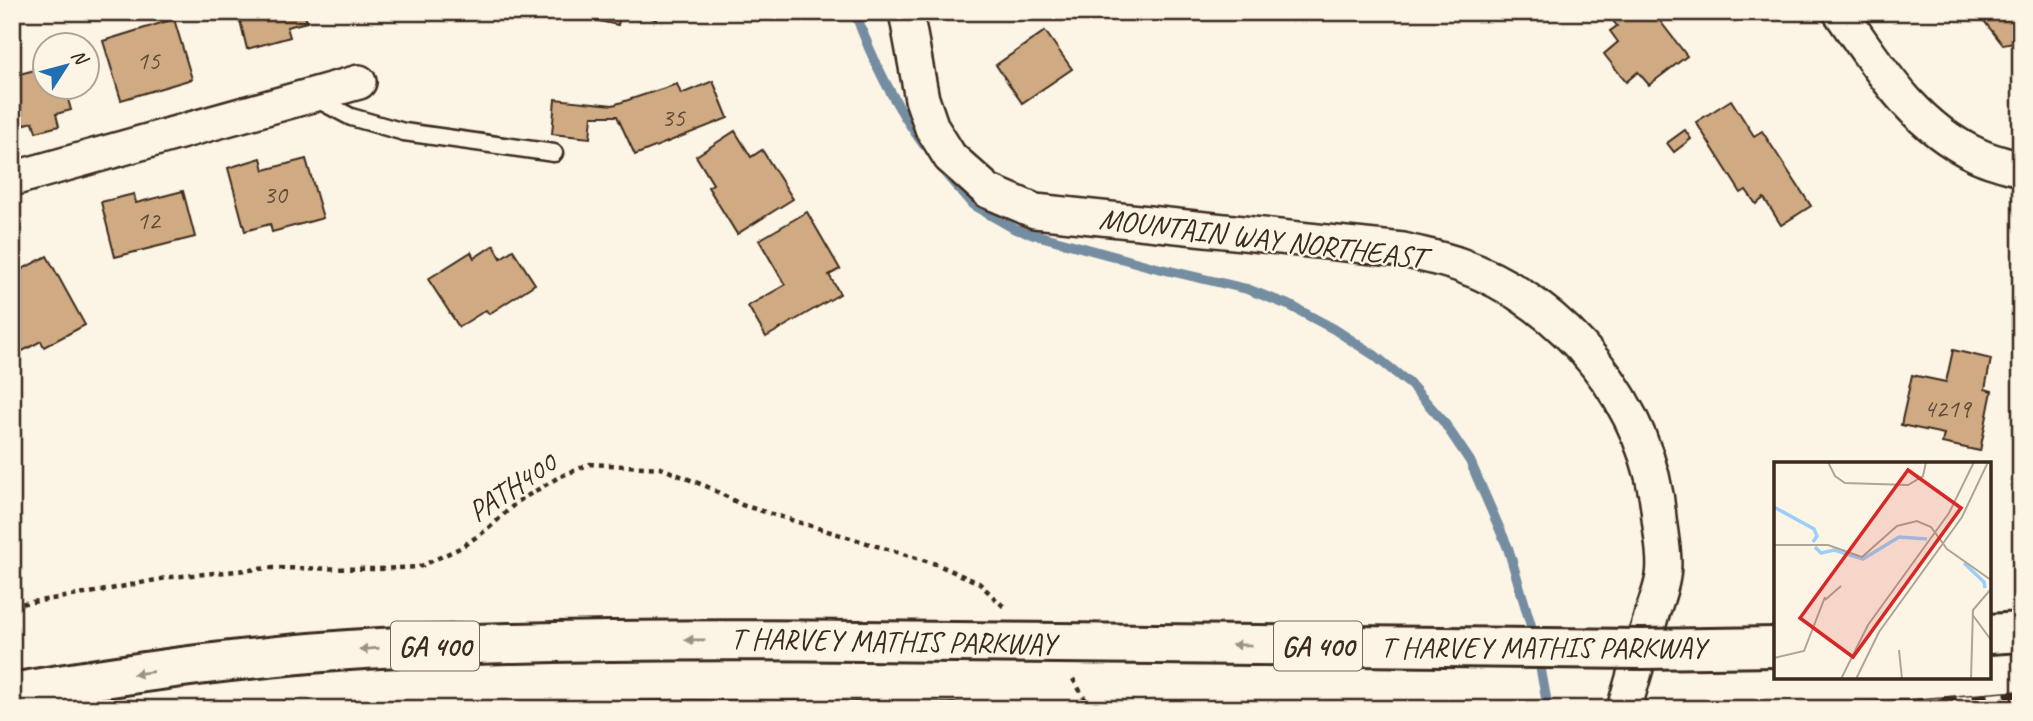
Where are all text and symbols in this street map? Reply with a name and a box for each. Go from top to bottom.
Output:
north arrow [32,32,102,102]
house number: 15 [136,44,161,77]
text: N [66,45,94,71]
house number: 35 [661,101,686,134]
house number: 30 [263,178,289,211]
street label: MOUNTAIN WAY NORTHEAST [1097,199,1434,278]
house number: 12 [136,204,162,237]
house number: 4219 [1924,392,1973,425]
street label: PATH400 [461,442,565,530]
inset map [1774,462,1991,679]
street label: T HARVEY MATHIS PARKWAY [730,619,1061,663]
road number: GA 400 [391,622,479,670]
road number: GA 400 [1274,622,1362,670]
street label: T HARVEY MATHIS PARKWAY [1380,628,1711,666]
one-way arrow [683,634,705,646]
one-way arrow [1231,639,1253,651]
one-way arrow [358,644,380,655]
one-way arrow [132,668,154,679]

